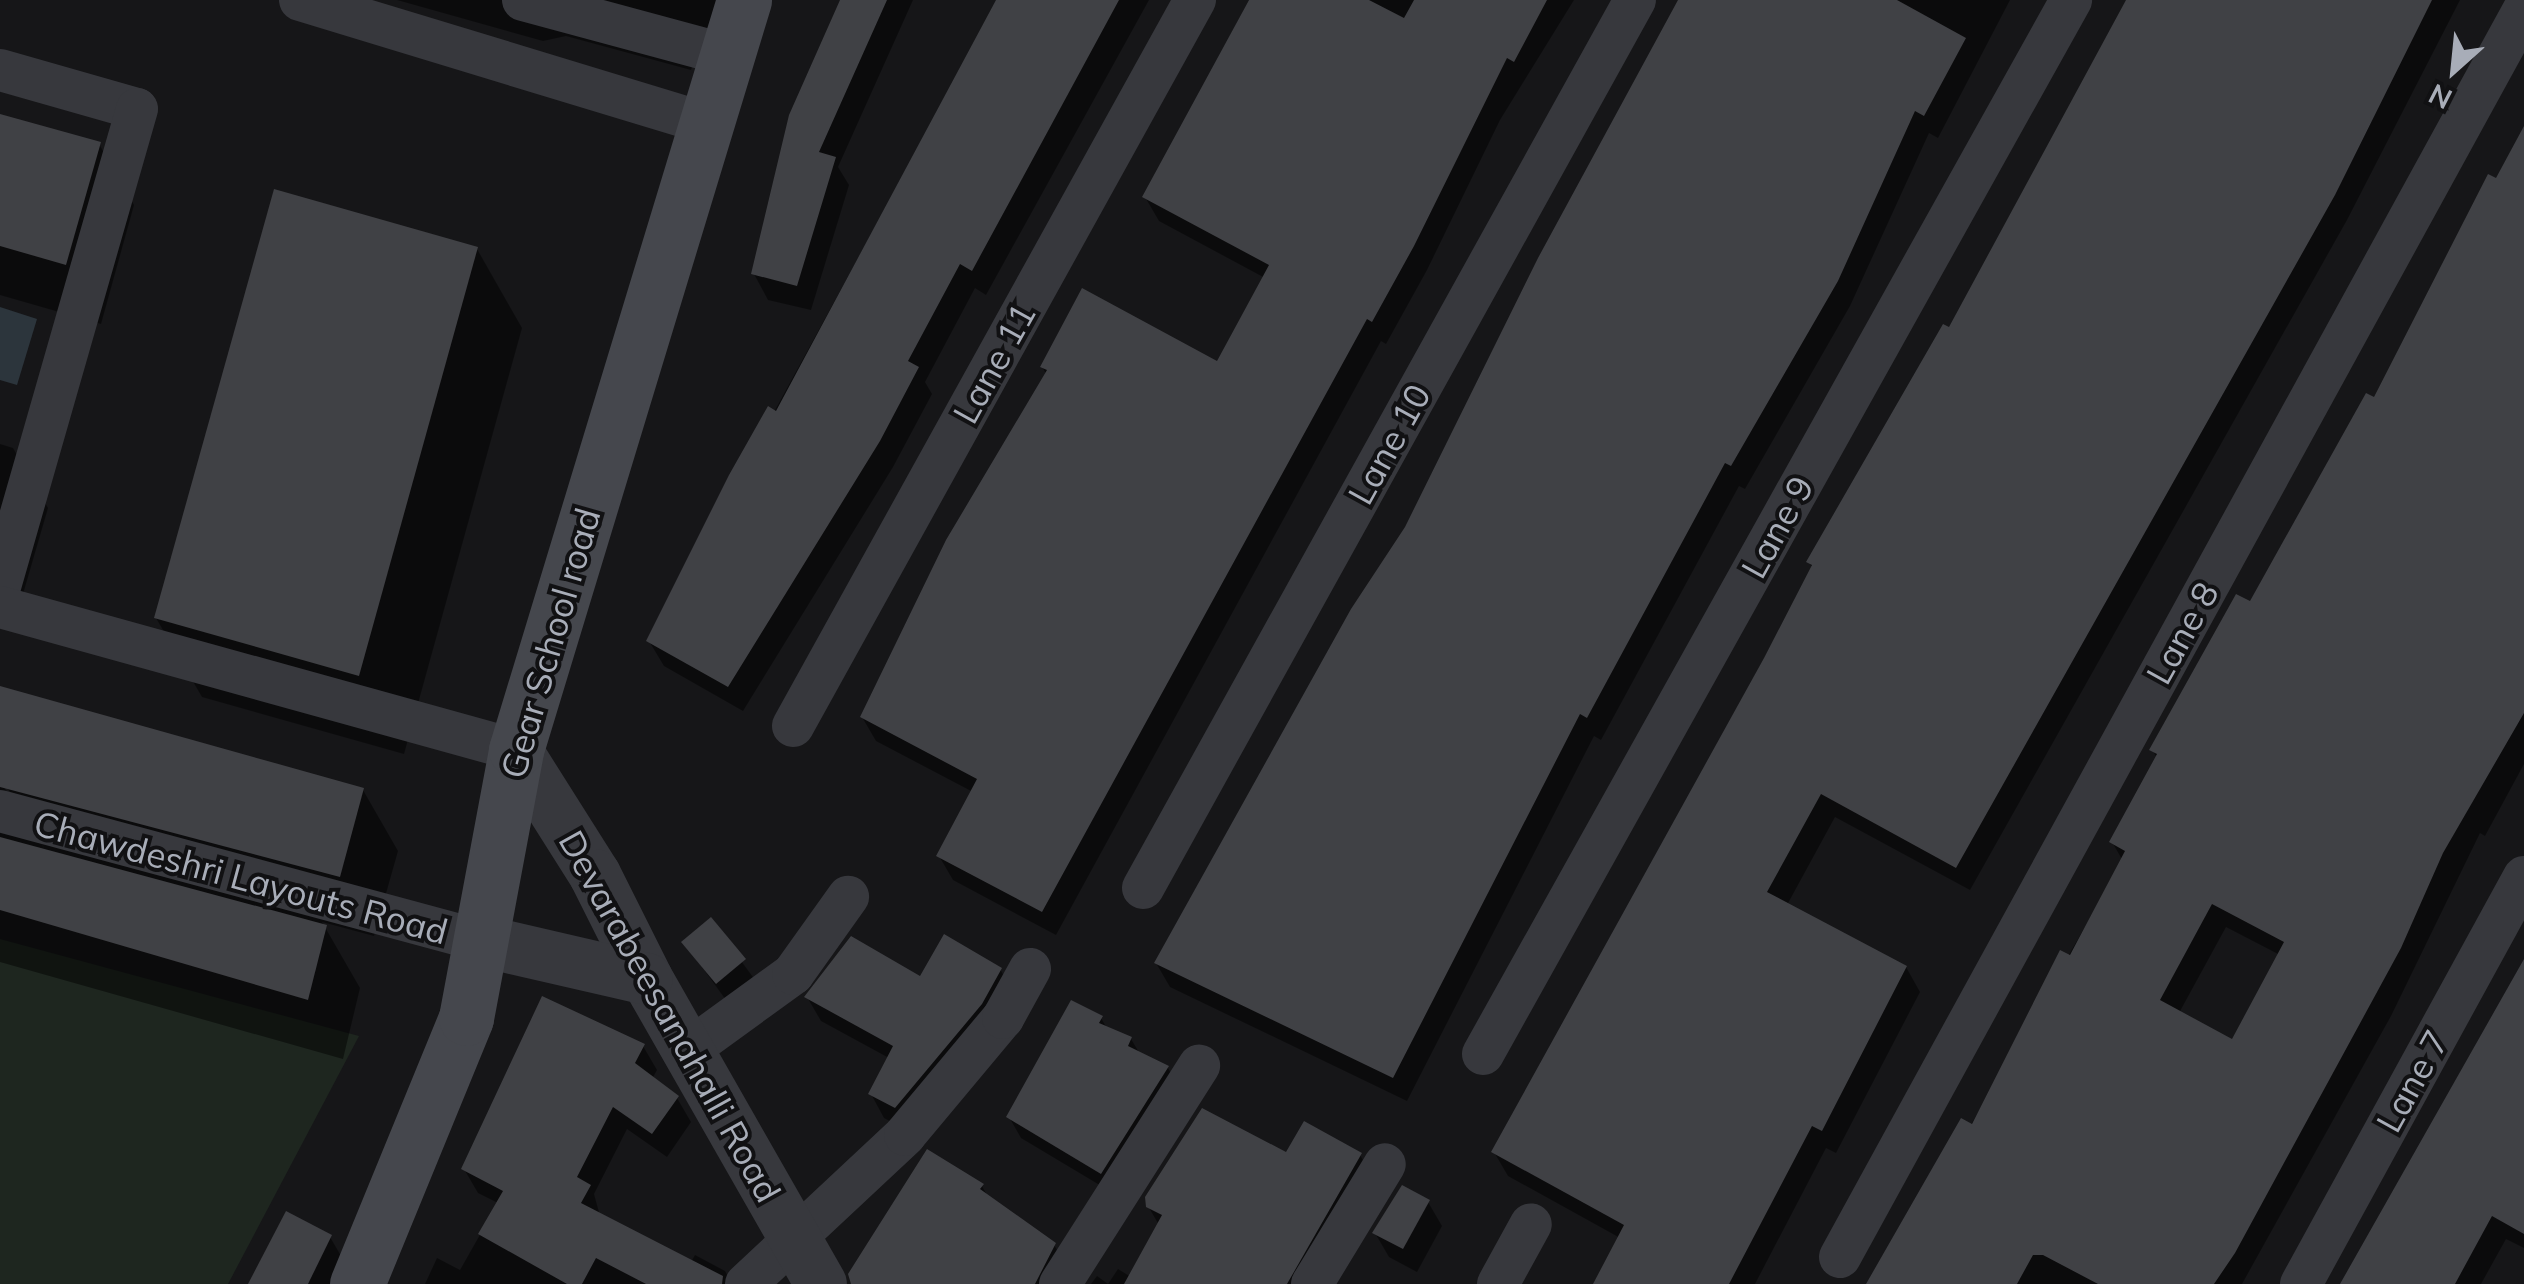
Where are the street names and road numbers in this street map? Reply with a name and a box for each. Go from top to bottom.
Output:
street label: Lane 11 [944,296,1044,430]
street label: Lane 10 [1339,377,1439,511]
street label: Lane 9 [1732,469,1822,585]
street label: Gear School road [491,503,609,783]
street label: Lane 8 [2137,575,2227,691]
street label: Chawdeshri Layouts Road [30,802,452,952]
street label: Devarabeesanahalli Road [550,823,790,1209]
street label: Lane 7 [2367,1023,2457,1139]

